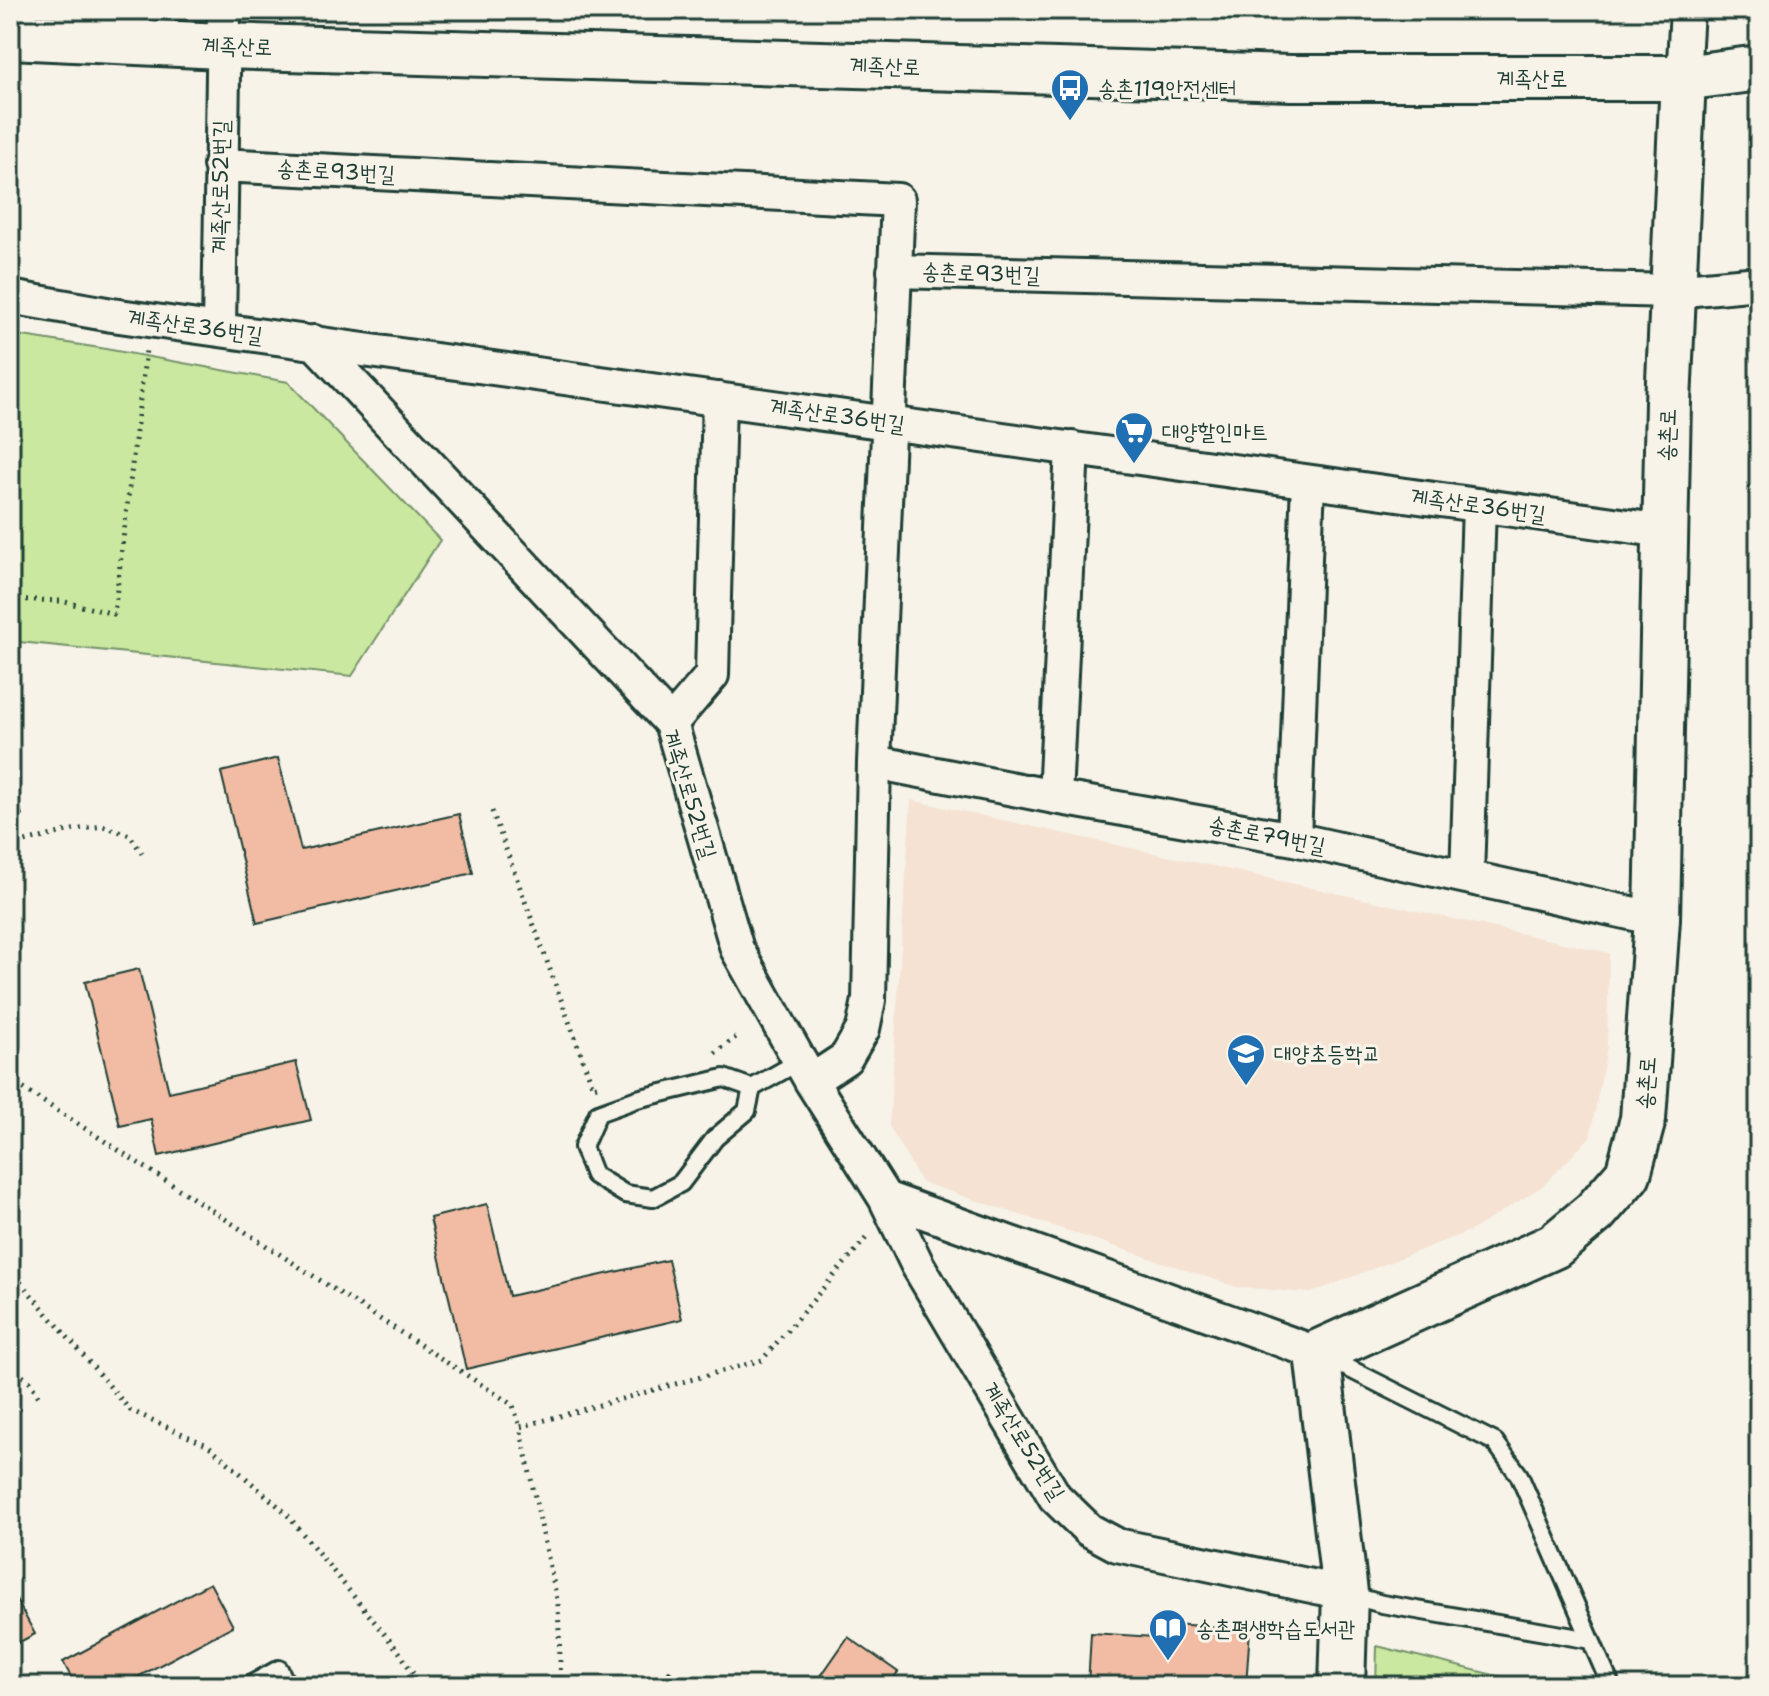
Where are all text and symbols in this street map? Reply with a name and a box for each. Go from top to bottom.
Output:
street label: 계족산로 [201,30,273,62]
street label: 계족산로 [849,50,921,82]
street label: 계족산로 [1497,64,1567,93]
bus stop icon: 송촌119안전센터 [1049,67,1091,122]
place label: 송촌119안전센터 [1098,74,1236,103]
street label: 계족산로52번길 [204,119,236,254]
street label: 송촌로93번길 [276,153,396,189]
street label: 송촌로93번길 [921,256,1041,290]
street label: 계족산로36번길 [125,302,265,350]
street label: 계족산로36번길 [767,391,907,439]
street label: 송촌로 [1652,408,1682,462]
supermarket icon: 대양할인마트 [1113,410,1155,465]
place label: 대양할인마트 [1162,417,1268,446]
street label: 계족산로36번길 [1408,481,1548,529]
street label: 계족산로52번길 [657,726,724,863]
street label: 송촌로79번길 [1206,809,1328,861]
school or university icon: 대양초등학교 [1225,1032,1267,1087]
place label: 대양초등학교 [1274,1039,1380,1068]
street label: 송촌로 [1630,1055,1662,1111]
street label: 계족산로52번길 [976,1377,1072,1506]
library icon: 송촌평생학습도서관 [1147,1607,1189,1662]
place label: 송촌평생학습도서관 [1196,1614,1355,1643]

